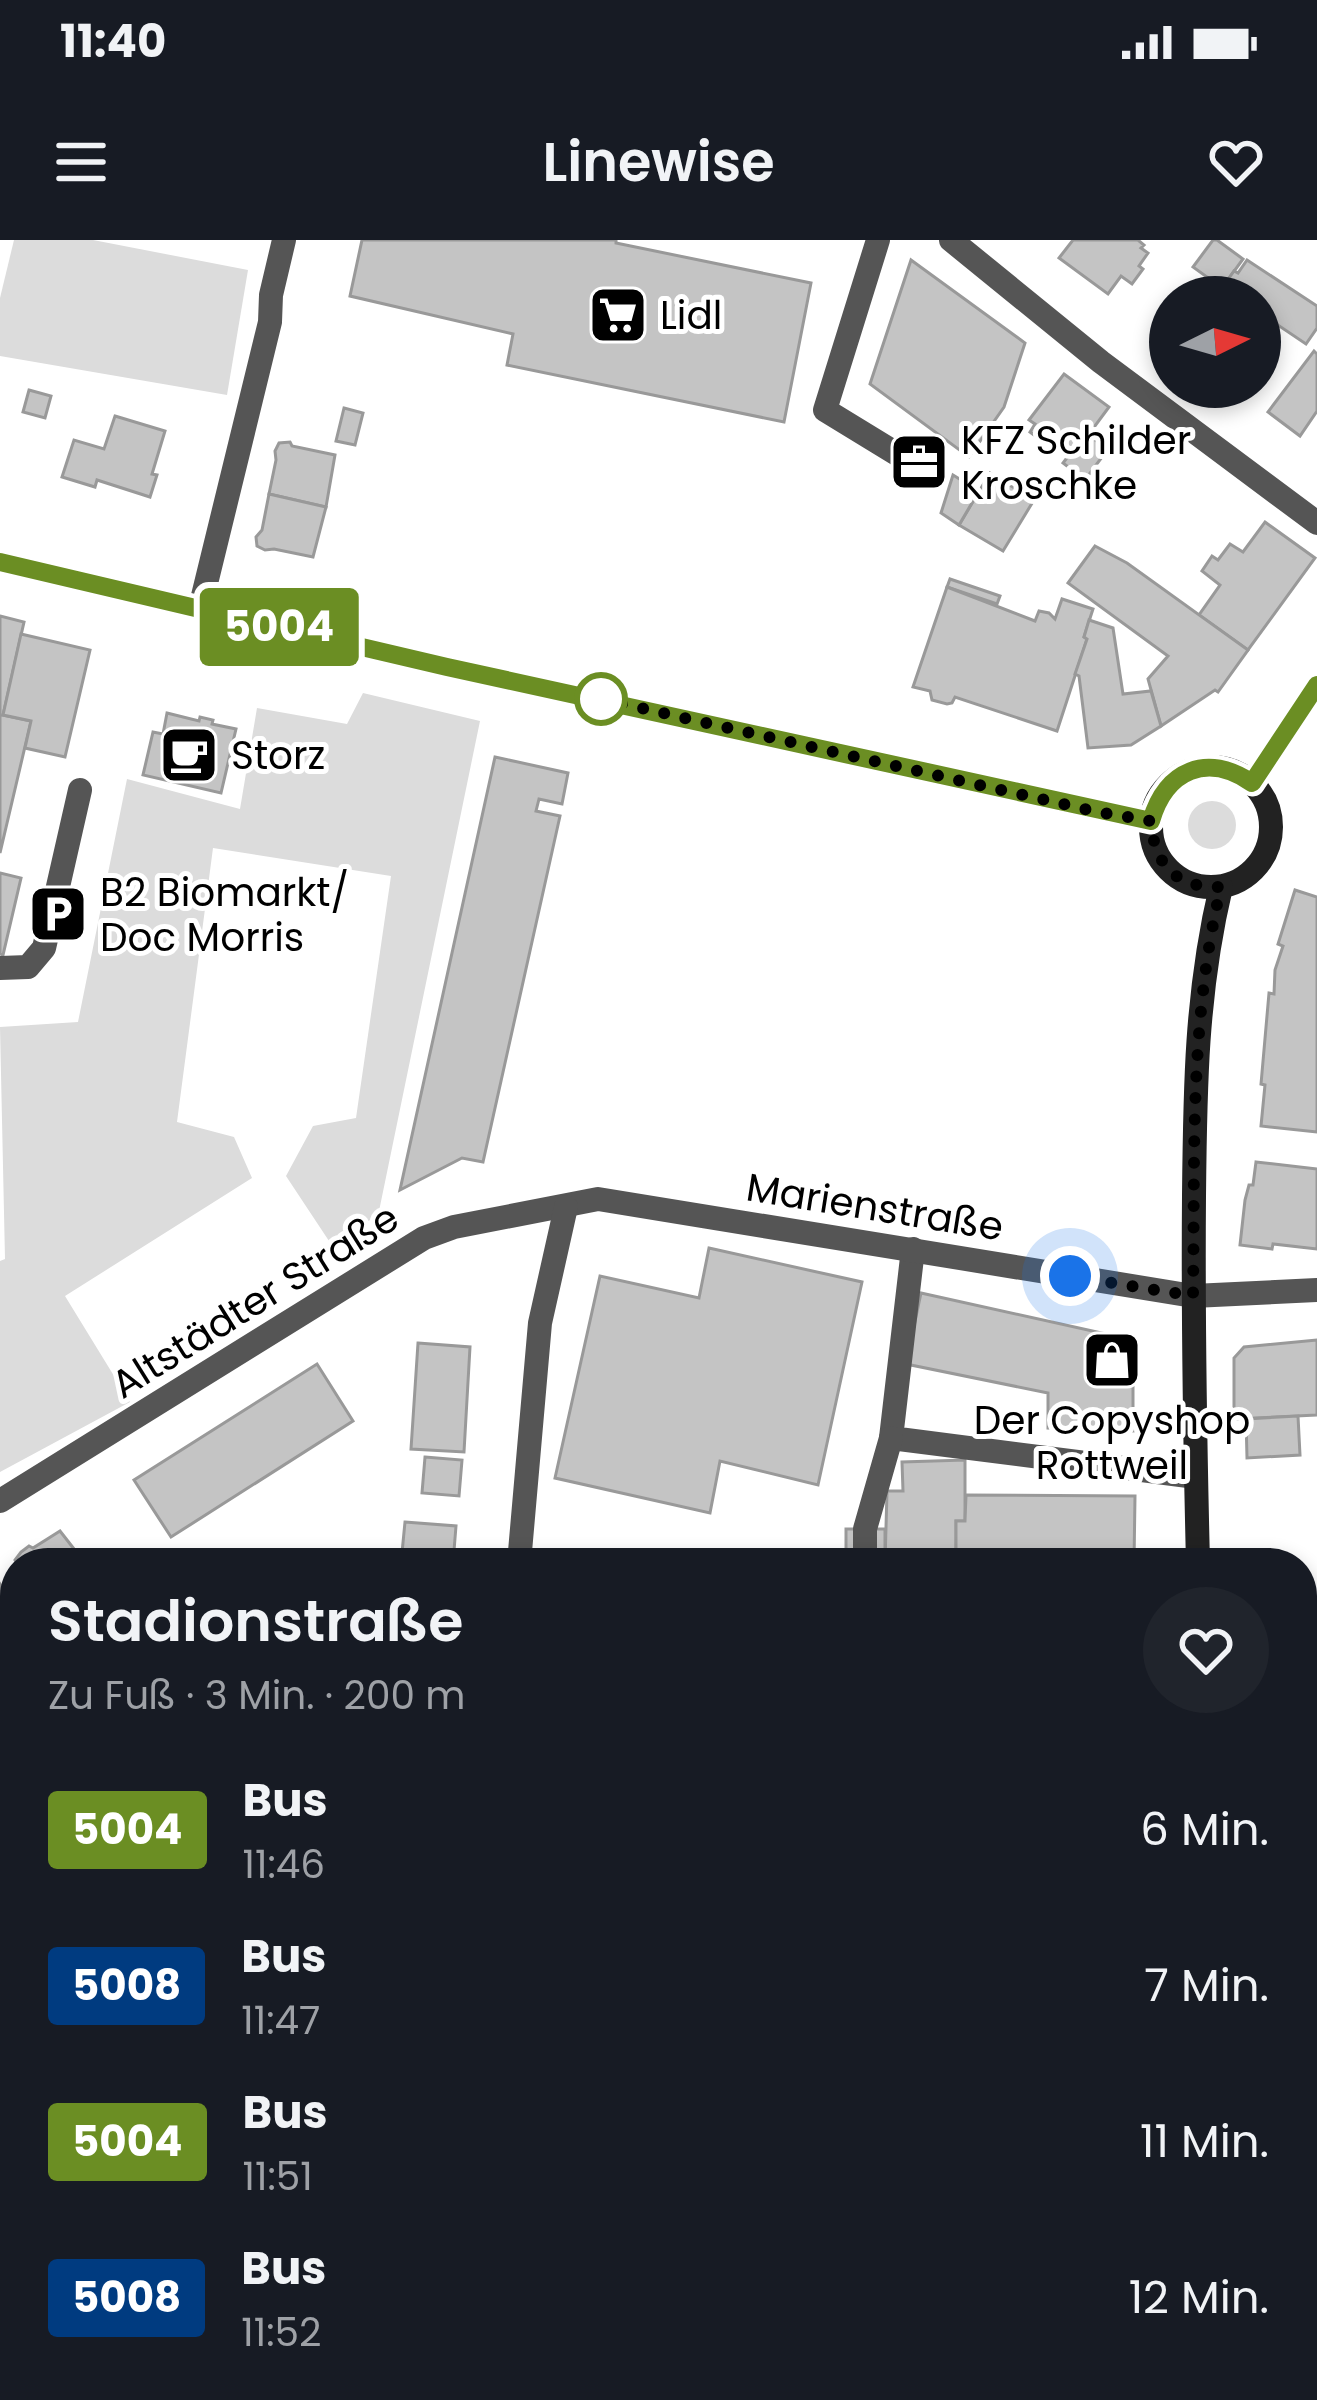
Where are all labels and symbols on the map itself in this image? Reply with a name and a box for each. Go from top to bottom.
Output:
north arrow [1149,276,1281,408]
supermarket icon: Lidl [587,284,649,346]
place label: Lidl [660,288,722,343]
place label: KFZ Schilder Kroschke [961,413,1191,513]
office icon: KFZ Schilder Kroschke [888,431,950,493]
line badge: 5004 [195,588,363,666]
unlabelled marker [576,674,626,724]
cafe icon: Storz [158,724,220,786]
place label: Storz [231,728,325,783]
place label: B2 Biomarkt/ Doc Morris [100,865,349,965]
parking icon: B2 Biomarkt/ Doc Morris [27,883,89,945]
street label: Marienstraße [743,1160,1007,1254]
street label: Altstädter Straße [101,1190,409,1412]
your location [1040,1246,1100,1306]
shop icon: Der Copyshop Rottweil [1081,1329,1143,1391]
place label: Der Copyshop Rottweil [974,1393,1250,1493]

